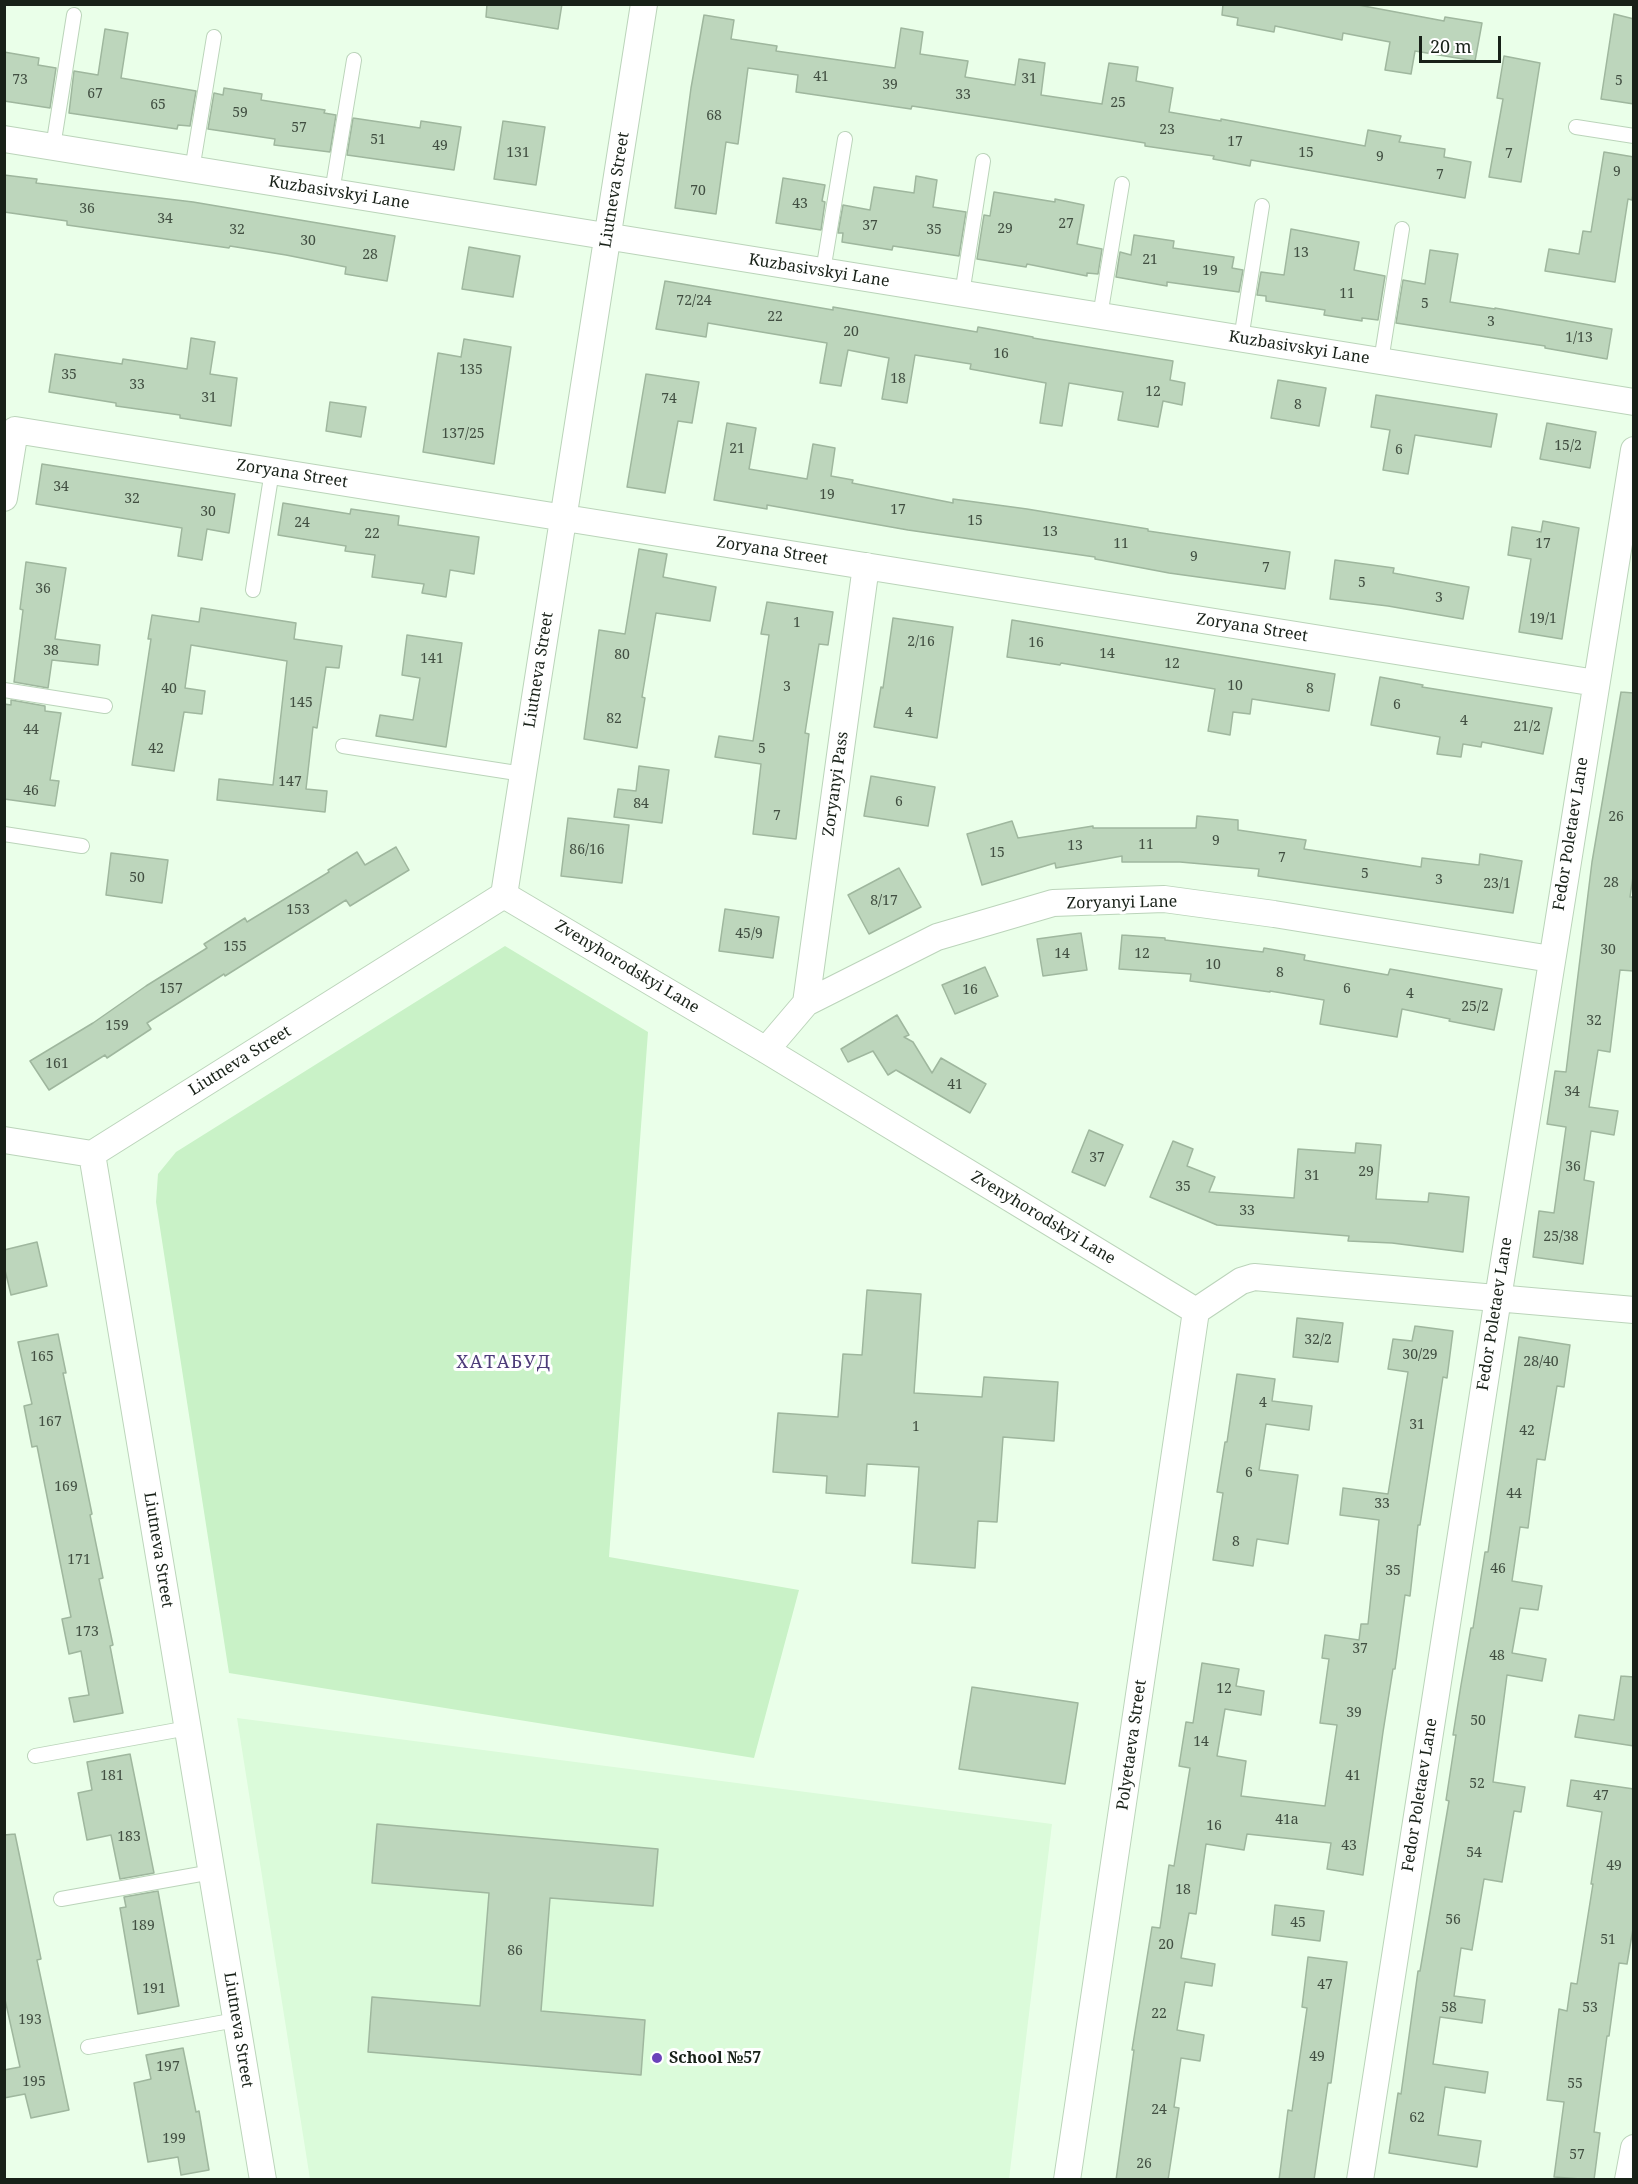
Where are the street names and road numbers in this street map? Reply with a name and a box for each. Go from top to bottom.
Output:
street label: Liutneva Street [596,131,634,249]
street label: Kuzbasivskyi Lane [267,172,411,214]
street label: Kuzbasivskyi Lane [747,250,891,292]
street label: Kuzbasivskyi Lane [1227,327,1371,369]
street label: Zoryana Street [235,456,349,492]
street label: Zoryana Street [715,533,829,569]
street label: Zoryana Street [1195,610,1309,646]
street label: Liutneva Street [520,611,558,729]
street label: Zoryanyi Pass [819,730,853,838]
street label: Fedor Poletaev Lane [1549,756,1593,912]
street label: Zoryanyi Lane [1067,892,1177,914]
street label: Zvenyhorodskyi Lane [551,916,703,1018]
street label: Liutneva Street [185,1022,295,1100]
street label: Zvenyhorodskyi Lane [967,1167,1119,1269]
street label: Fedor Poletaev Lane [1473,1236,1517,1392]
street label: Liutneva Street [139,1491,177,1609]
street label: Polyetaeva Street [1113,1678,1151,1812]
street label: Fedor Poletaev Lane [1398,1717,1442,1873]
street label: Liutneva Street [219,1971,257,2089]

